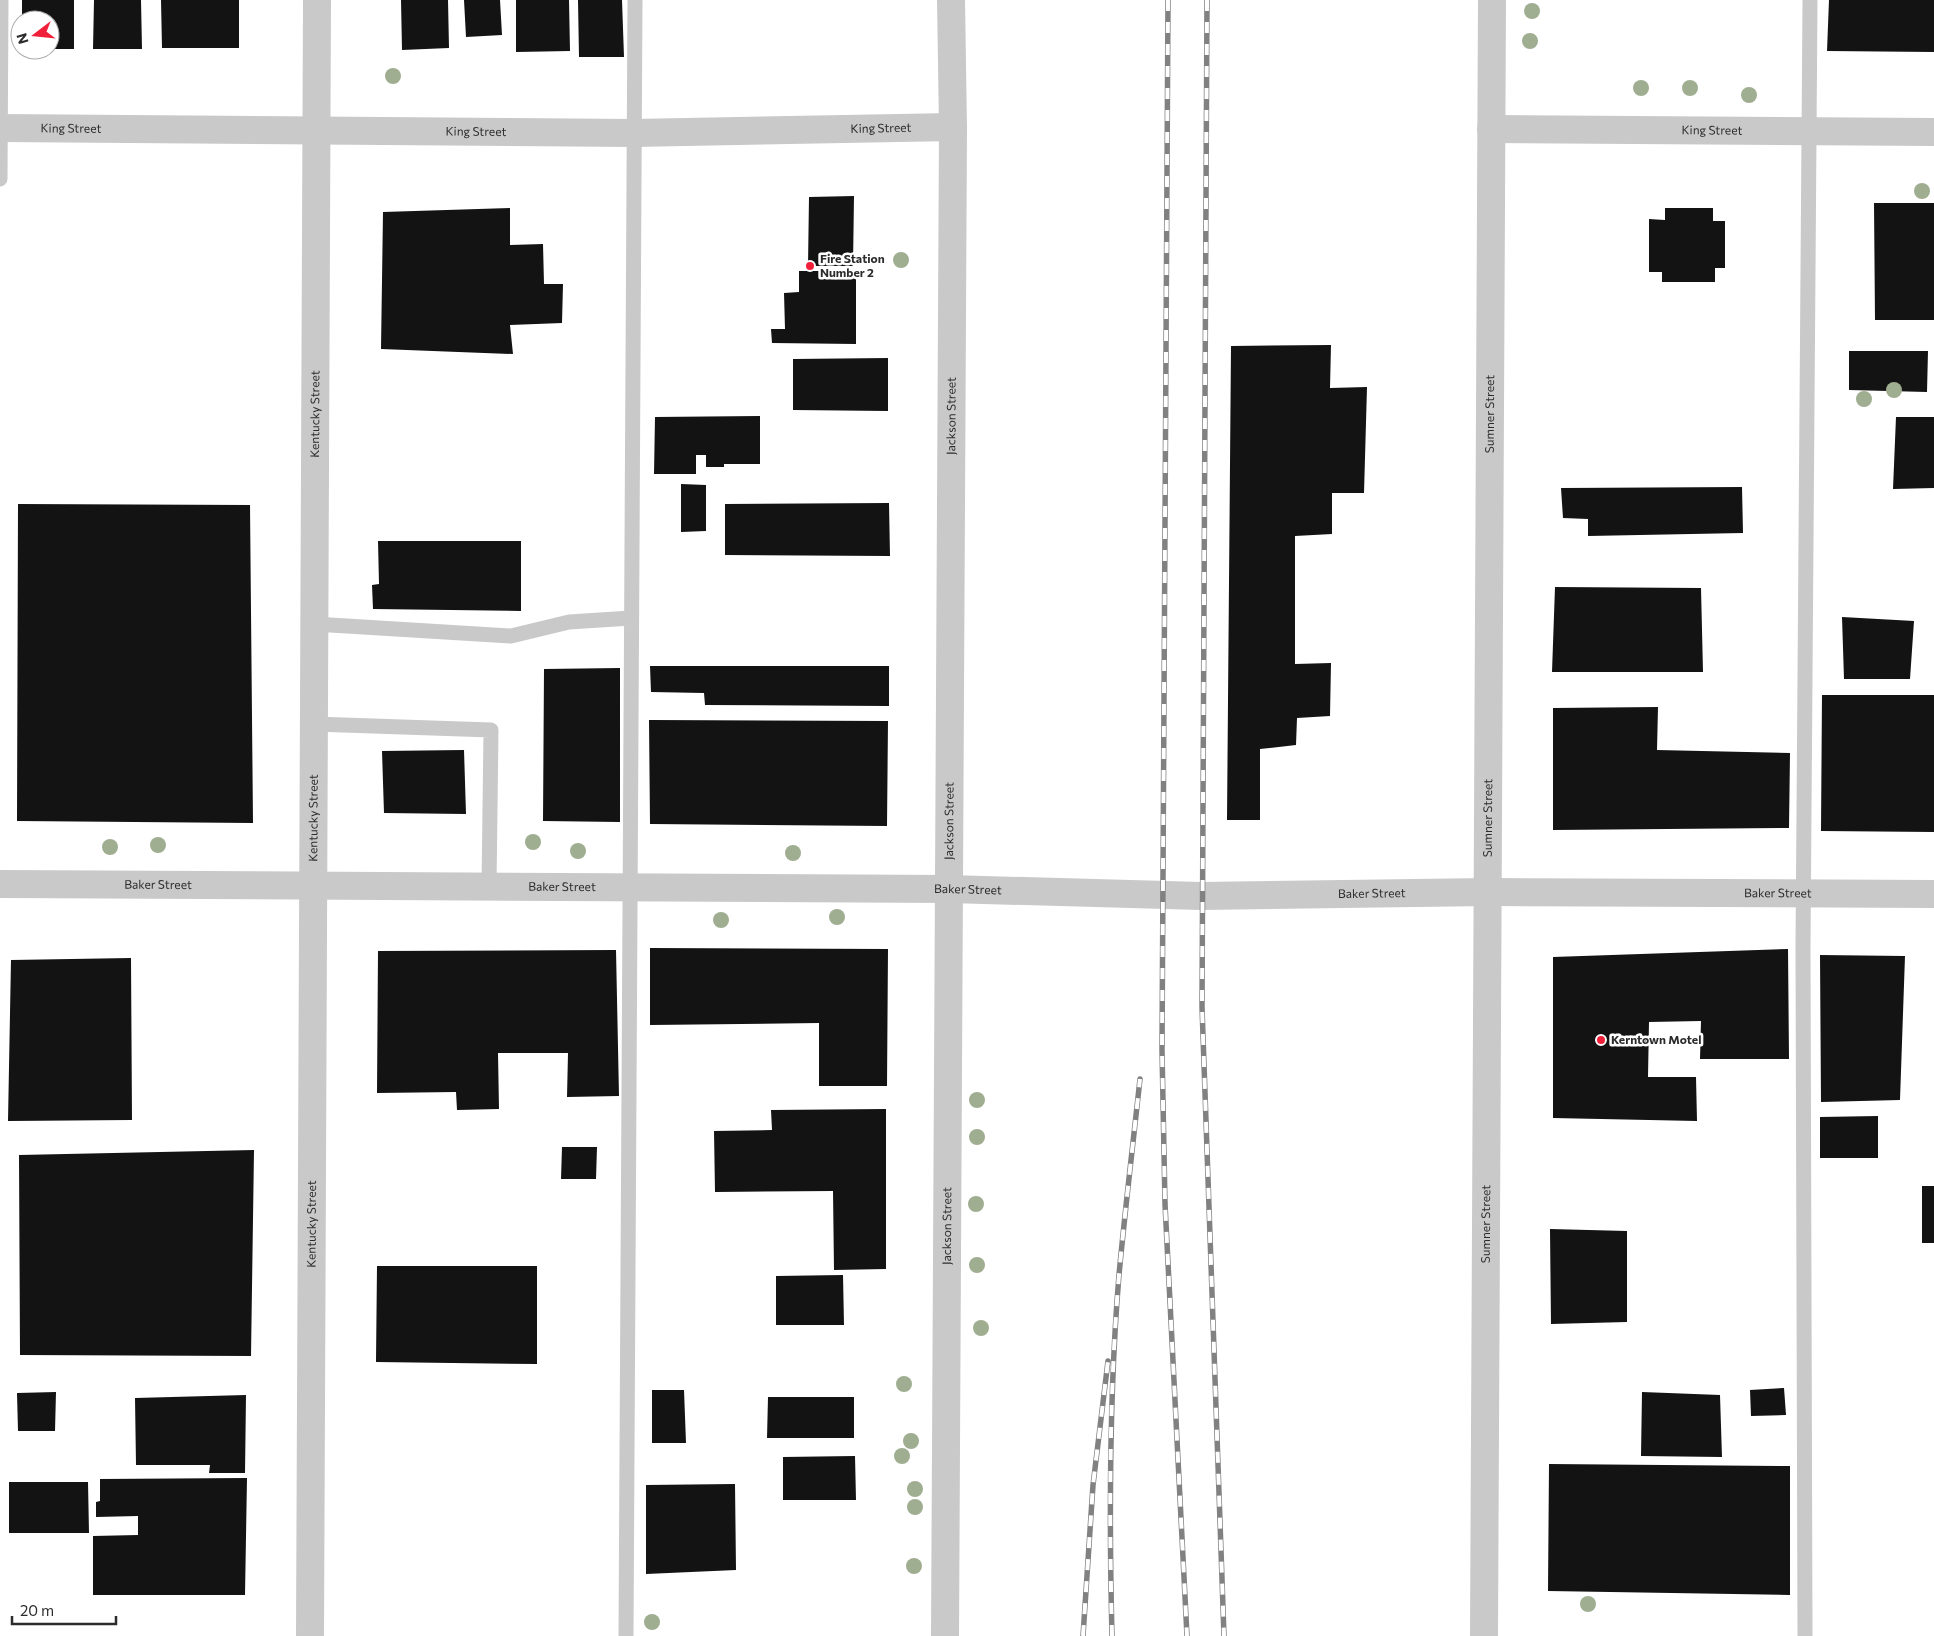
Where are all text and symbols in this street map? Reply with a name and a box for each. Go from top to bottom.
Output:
north arrow [10,10,60,60]
text: N [12,31,32,46]
street label: King Street [41,120,102,135]
street label: King Street [850,120,912,135]
street label: King Street [1682,122,1743,137]
street label: King Street [446,124,507,138]
place label: Fire Station Number 2 [820,251,885,279]
marker: Fire Station Number 2 [804,260,816,272]
street label: Kentucky Street [307,370,321,458]
street label: Sumner Street [1482,375,1496,453]
street label: Jackson Street [943,377,958,455]
street label: Kentucky Street [305,774,320,862]
street label: Sumner Street [1480,779,1494,857]
street label: Jackson Street [941,782,956,860]
street label: Baker Street [124,877,192,891]
street label: Baker Street [528,879,596,893]
street label: Baker Street [934,881,1002,896]
street label: Baker Street [1338,885,1406,900]
street label: Baker Street [1744,885,1812,899]
place label: Kerntown Motel [1611,1032,1701,1046]
marker: Kerntown Motel [1595,1034,1607,1046]
street label: Kentucky Street [304,1180,318,1268]
street label: Sumner Street [1478,1185,1492,1263]
street label: Jackson Street [939,1187,954,1265]
scale bar [12,1594,116,1626]
text: 20 m [20,1601,54,1619]

